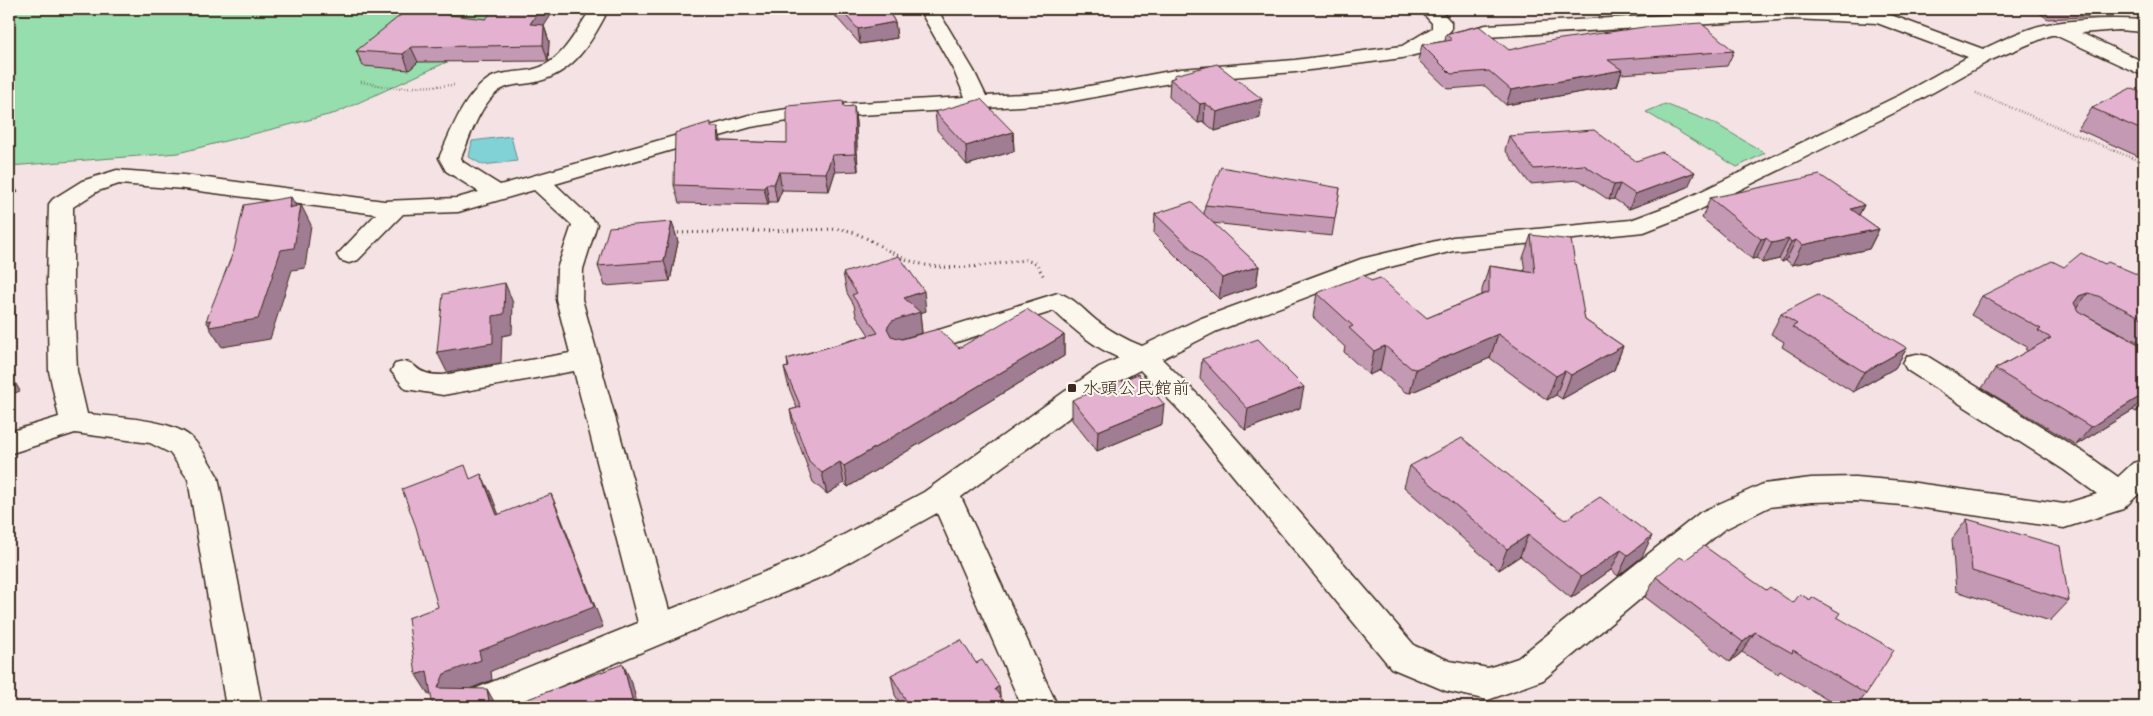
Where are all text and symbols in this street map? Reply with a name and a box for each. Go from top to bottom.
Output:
place label: 水頭公民館前 [1082,377,1190,399]
marker: 水頭公民館前 [1066,382,1078,394]

